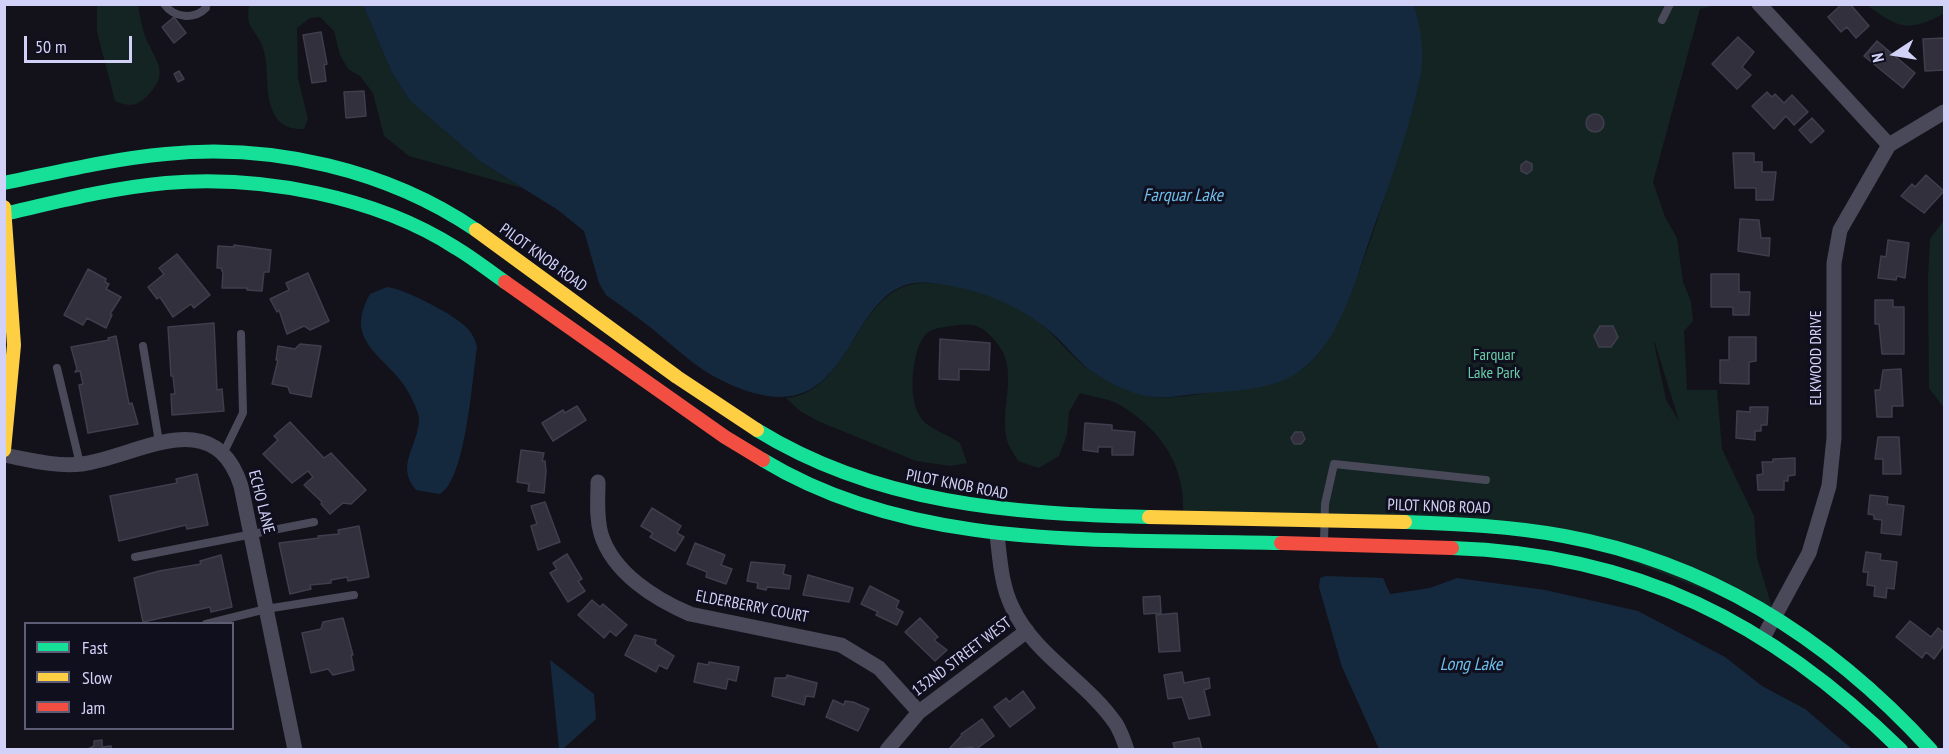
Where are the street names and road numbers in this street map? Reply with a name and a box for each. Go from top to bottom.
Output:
street label: PILOT KNOB ROAD [496,220,590,296]
street label: ELKWOOD DRIVE [1806,310,1826,406]
street label: PILOT KNOB ROAD [904,466,1010,504]
street label: ECHO LANE [244,468,278,536]
street label: PILOT KNOB ROAD [1387,496,1491,518]
street label: ELDERBERRY COURT [694,587,810,627]
street label: 132ND STREET WEST [908,613,1016,701]

